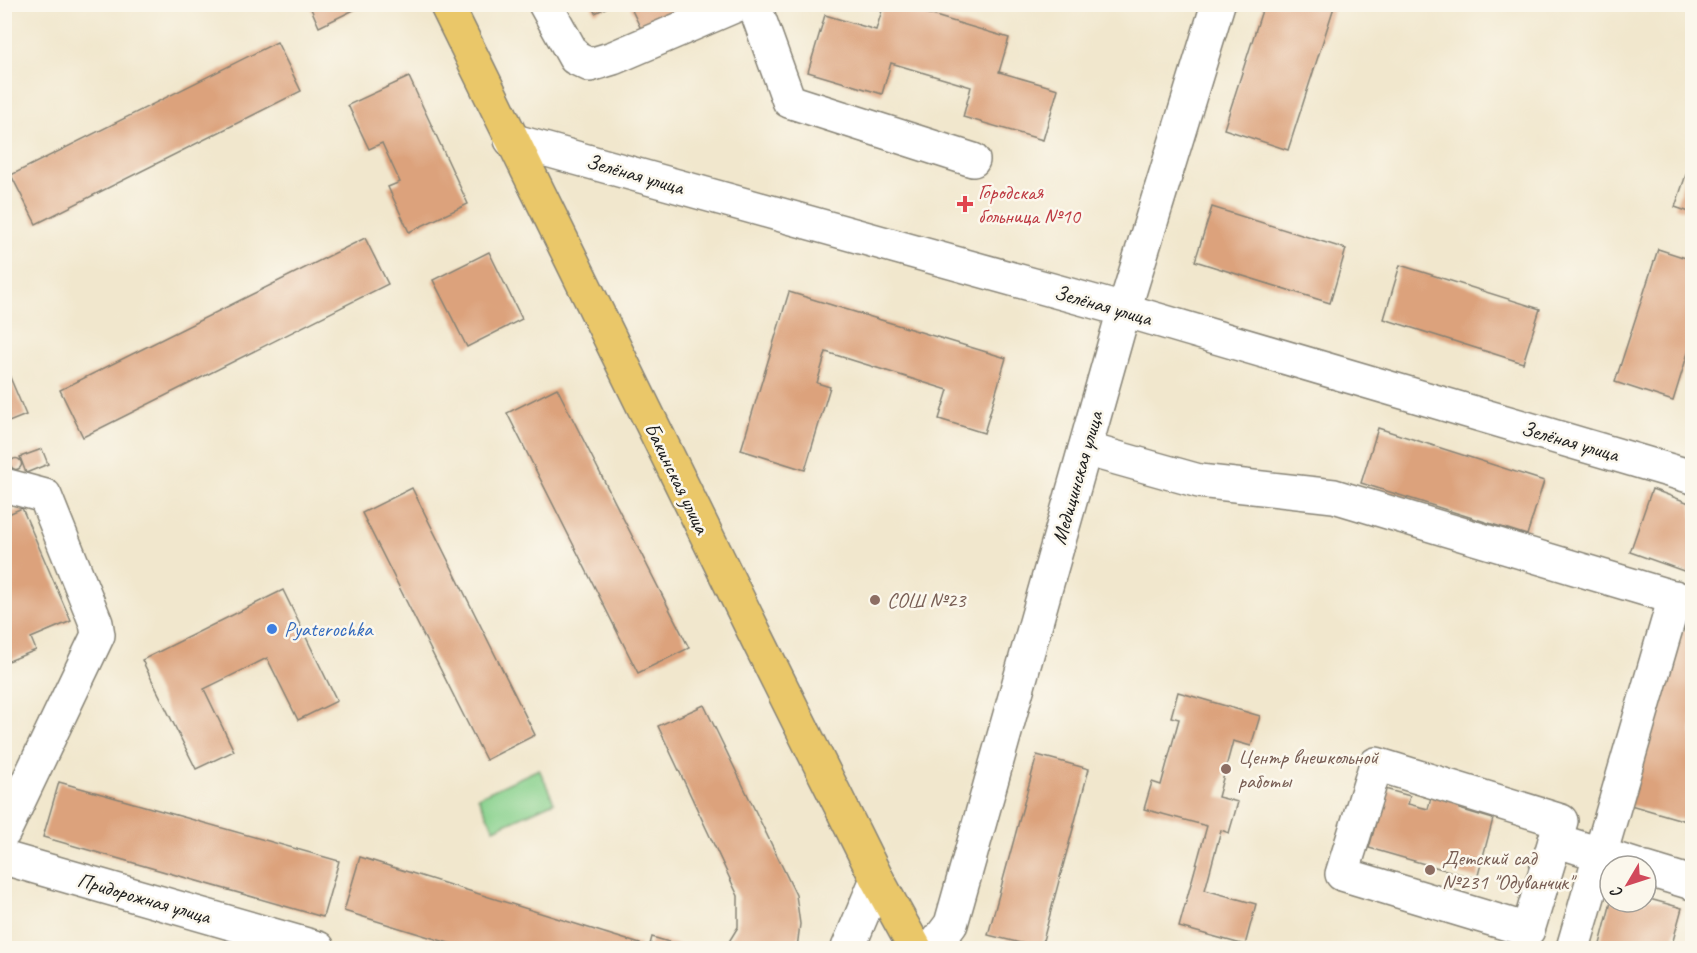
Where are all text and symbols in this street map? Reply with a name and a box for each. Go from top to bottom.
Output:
street label: Зелёная улица [583,148,688,201]
place label: Городская больница №10 [978,179,1082,229]
marker: Городская больница №10 [956,195,974,213]
street label: Зелёная улица [1051,279,1156,332]
street label: Медицинская улица [1046,407,1109,548]
street label: Зелёная улица [1518,415,1623,468]
street label: Бакинская улица [639,418,716,540]
place label: СОШ №23 [887,587,967,613]
marker: СОШ №23 [868,593,882,607]
place label: Pyaterochka [284,616,374,642]
marker: Pyaterochka [265,622,279,636]
place label: Центр внешкольной работы [1238,744,1380,794]
marker: Центр внешкольной работы [1219,762,1233,776]
place label: Детский сад №231 "Одуванчик" [1442,845,1577,895]
north arrow [1598,854,1658,914]
marker: Детский сад №231 "Одуванчик" [1423,863,1437,877]
street label: Придорожная улица [75,867,215,930]
text: С [1606,882,1627,902]

